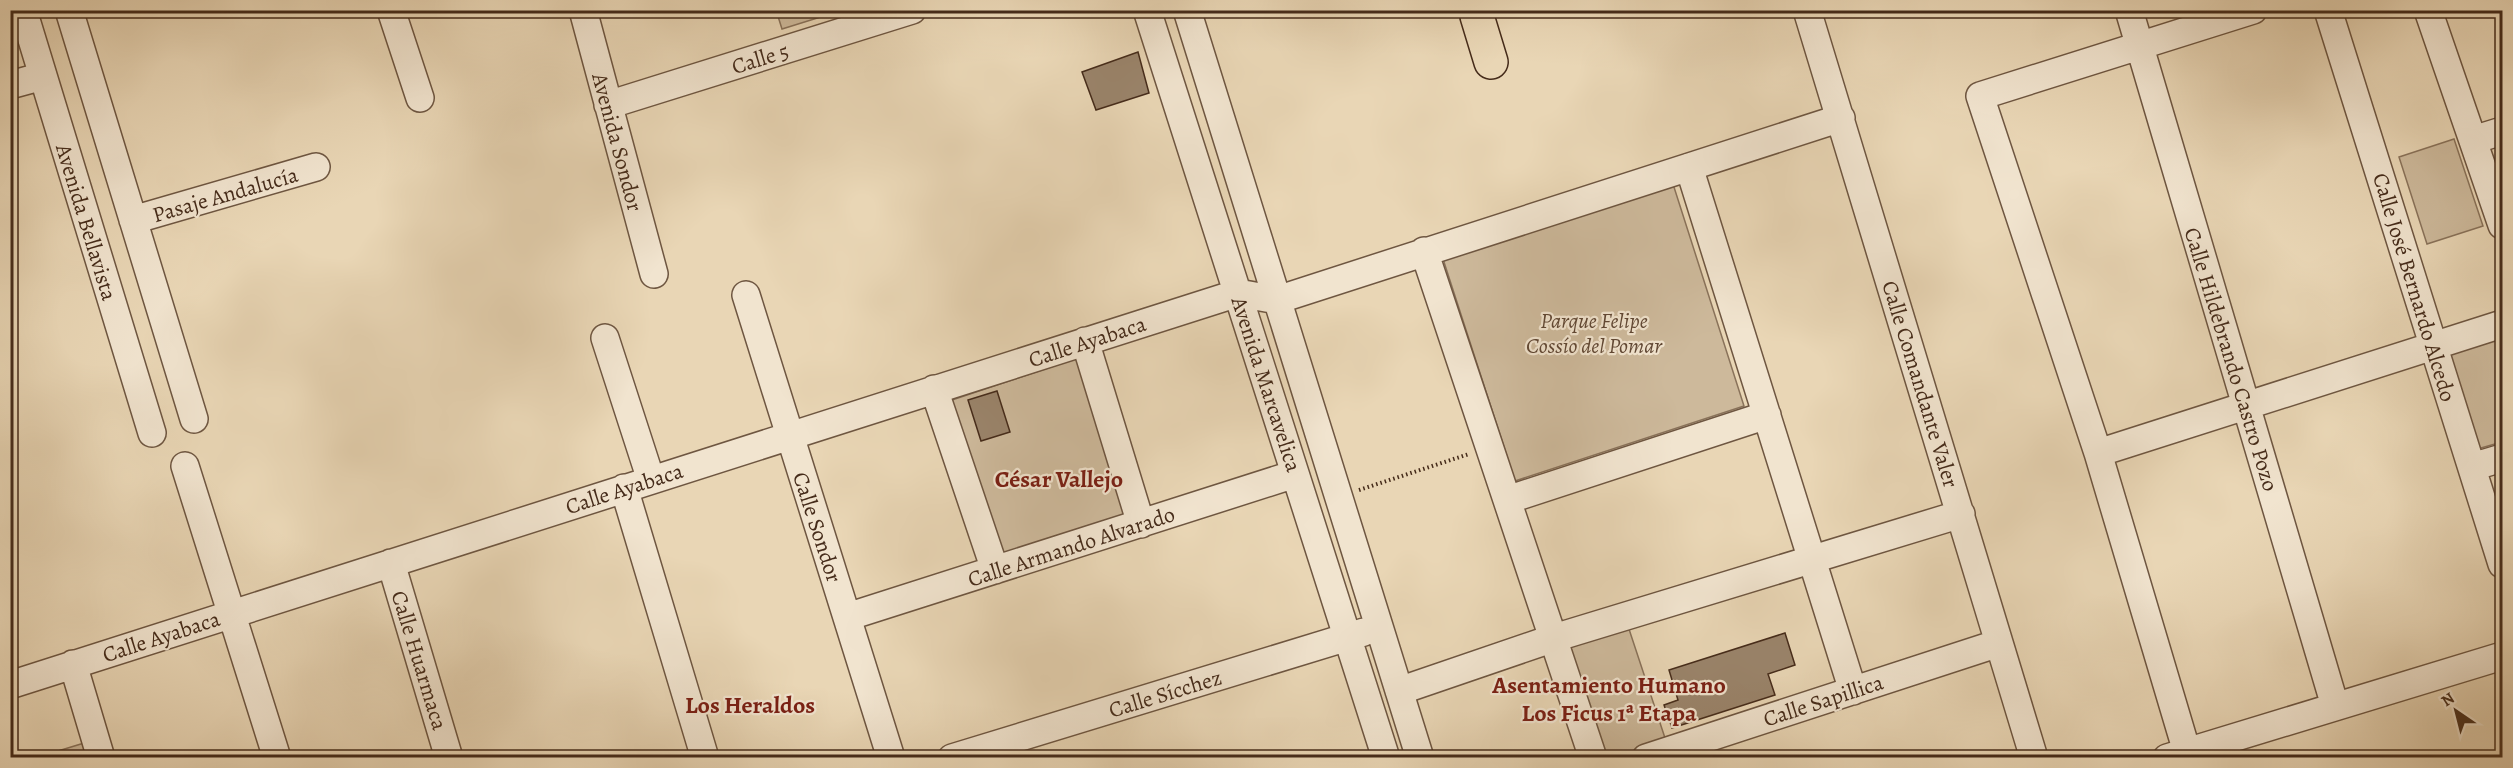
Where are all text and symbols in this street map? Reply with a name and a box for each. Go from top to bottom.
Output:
street label: Calle 5 [728,36,793,82]
street label: Avenida Sondor [584,69,650,215]
street label: Avenida Bellavista [48,139,124,305]
street label: Pasaje Andalucía [149,160,302,230]
street label: Calle José Bernardo Alcedo [2365,169,2463,405]
street label: Calle Hildebrando Castro Pozo [2177,224,2285,495]
street label: Calle Comandante Valer [1874,277,1966,491]
street label: Avenida Marcavelica [1223,292,1309,476]
park label: Parque Felipe Cossío del Pomar [1526,306,1663,361]
street label: Calle Ayabaca [1025,309,1151,375]
street label: Calle Ayabaca [562,456,688,522]
district label: César Vallejo [995,463,1123,495]
street label: Calle Sondor [785,468,849,586]
street label: Calle Armando Alvarado [964,499,1179,595]
street label: Calle Huarmaca [384,587,455,734]
street label: Calle Ayabaca [99,604,225,670]
street label: Calle Sícchez [1105,663,1225,725]
street label: Calle Sapillica [1759,667,1888,734]
district label: Asentamiento Humano Los Ficus 1ª Etapa [1491,669,1726,729]
north arrow [2426,681,2486,741]
text: N [2437,687,2459,712]
district label: Los Heraldos [685,689,815,721]

